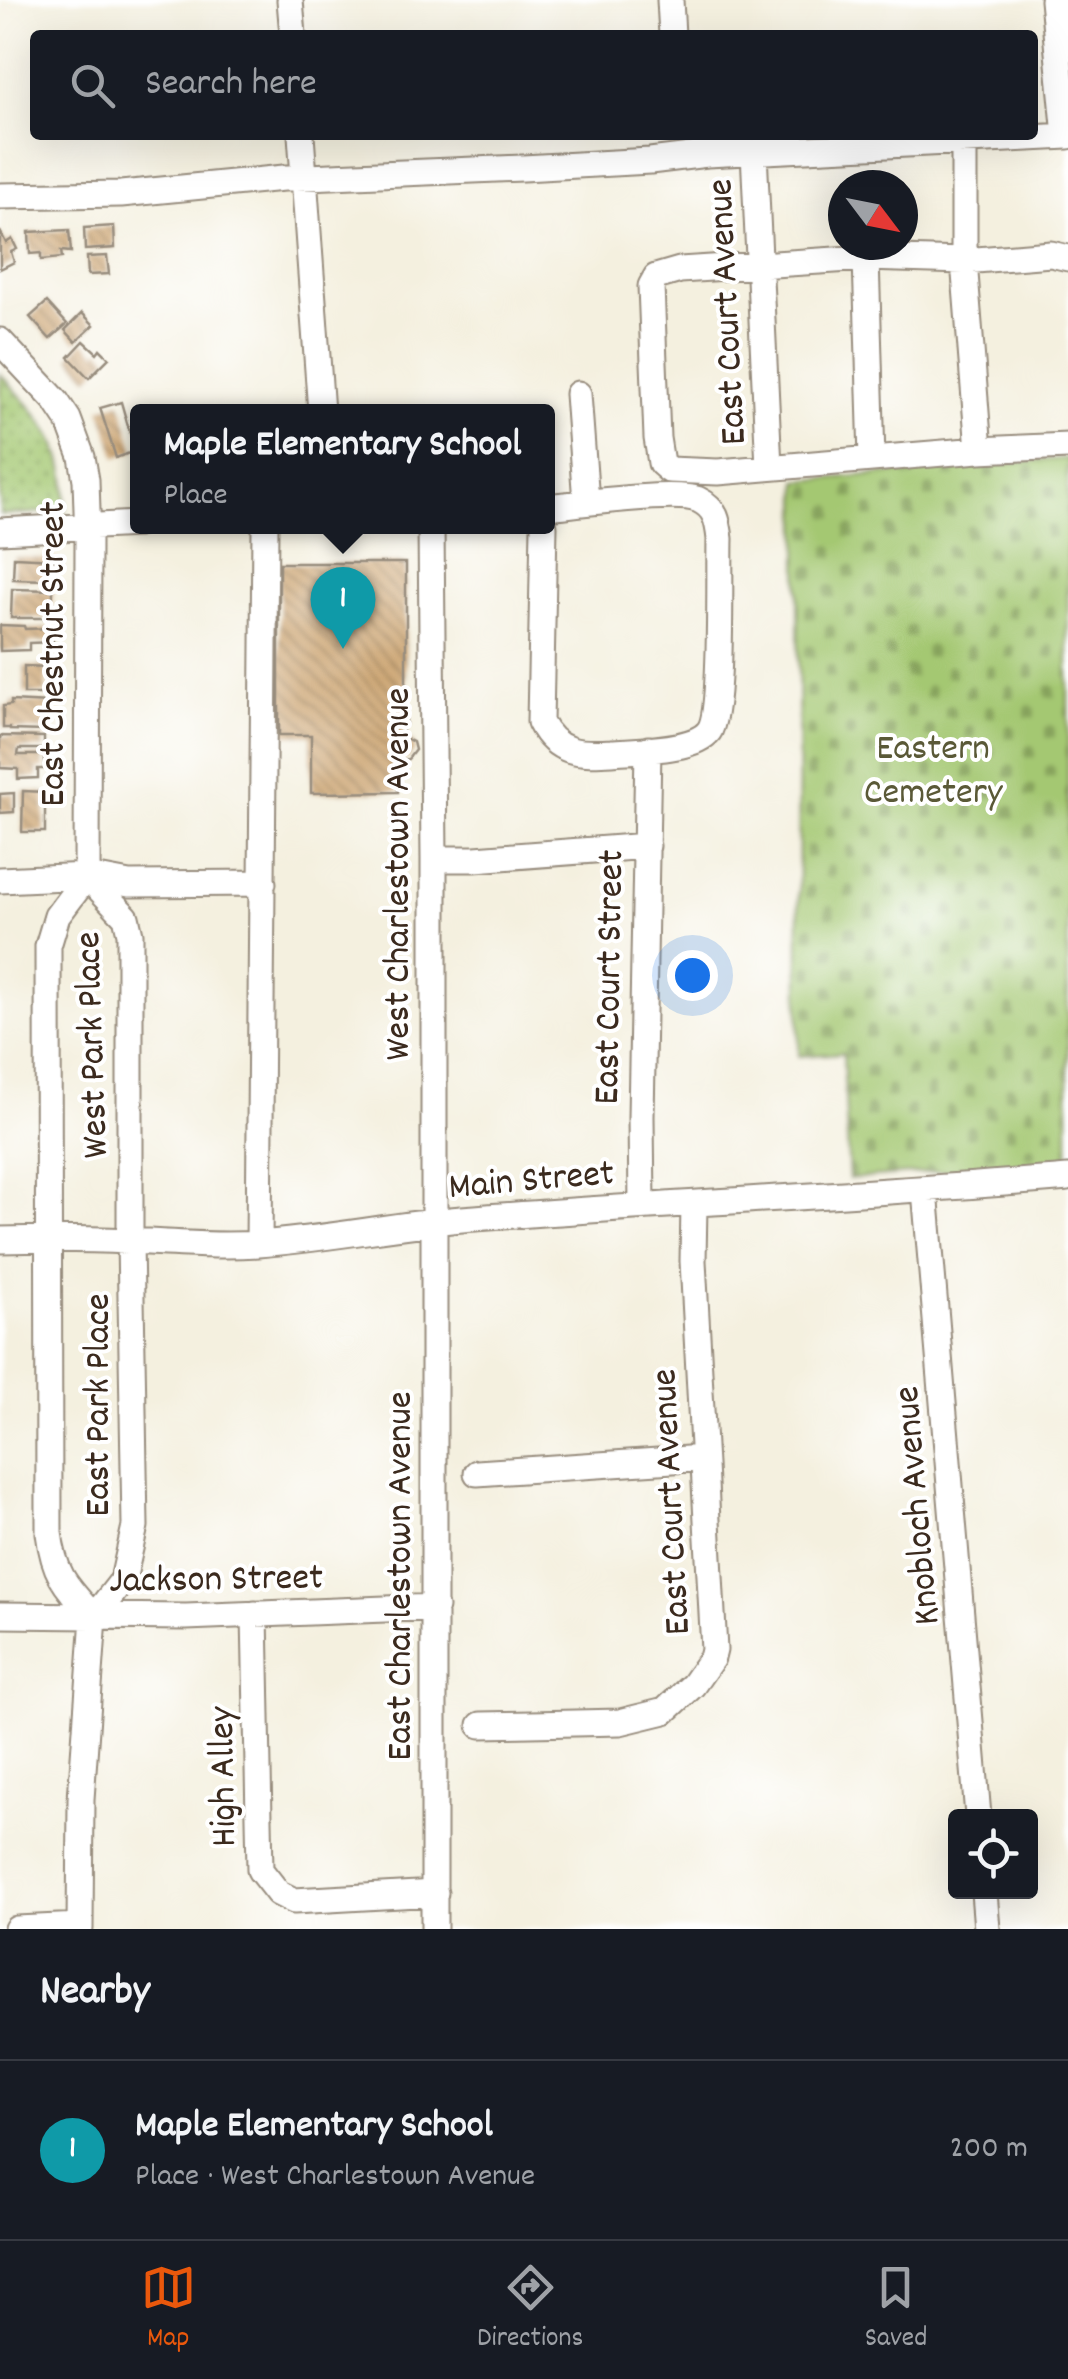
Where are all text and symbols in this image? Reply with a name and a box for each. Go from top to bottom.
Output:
search box [30,30,1038,140]
icon: search [65,58,120,113]
text: Search here [145,58,317,113]
north arrow [828,170,918,260]
street label: East Court Avenue [695,177,764,446]
popup [130,404,555,534]
text: Maple Elementary School [164,419,521,474]
text: Place [164,474,228,520]
street label: East Chestnut Street [28,501,83,807]
pin: 1 [310,566,376,649]
street label: West Charlestown Avenue [373,688,428,1060]
park label: Eastern Cemetery [864,723,1003,822]
street label: East Court Street [582,849,641,1105]
street label: West Park Place [63,931,126,1159]
your location [667,950,718,1001]
street label: Main Street [447,1148,616,1217]
street label: East Park Place [73,1293,128,1517]
street label: East Court Avenue [639,1367,708,1636]
street label: Knobloch Avenue [882,1384,957,1627]
street label: East Charlestown Avenue [375,1391,430,1761]
street label: Jackson Street [109,1552,324,1611]
street label: High Alley [197,1706,254,1847]
map controls [948,1809,1038,1899]
button: locate [948,1809,1038,1899]
text: Nearby [40,1964,150,2024]
text: Maple Elementary School [135,2100,493,2155]
text: 1 [69,2127,76,2173]
text: 200 m [950,2127,1028,2173]
text: Place · West Charlestown Avenue [135,2155,535,2201]
tab: Map [141,2260,196,2360]
tab: Directions [477,2260,583,2360]
tab: Saved [865,2260,927,2360]

